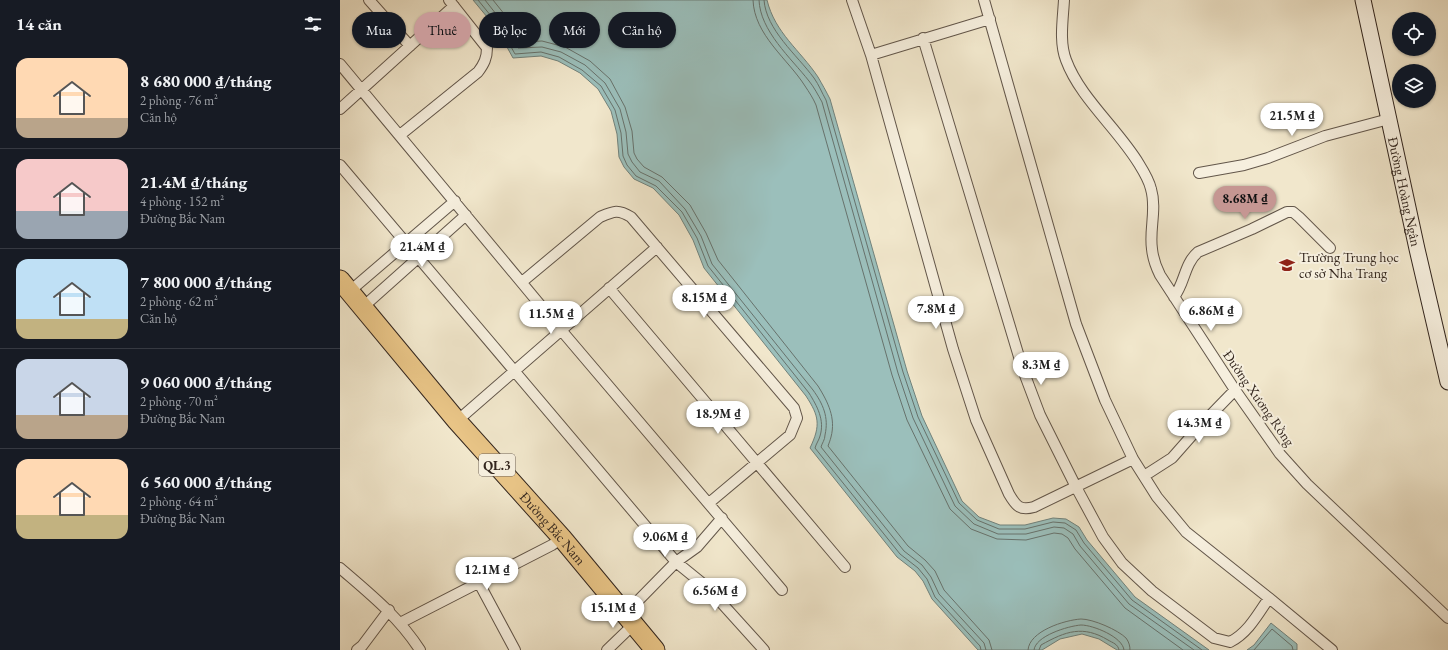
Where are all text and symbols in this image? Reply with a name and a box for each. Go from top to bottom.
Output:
chip: Mua [352,12,406,48]
chip: Thuê [414,12,471,48]
chip: Bộ lọc [479,12,541,48]
chip: Mới [549,12,600,48]
chip: Căn hộ [608,12,676,48]
map controls [1392,12,1436,108]
button: locate [1392,12,1436,56]
text: 14 căn [16,13,62,35]
icon: filters [302,13,324,35]
button: layers [1392,64,1436,108]
text: 8 680 000 ₫/tháng [140,70,271,92]
icon: home [48,74,96,122]
text: 2 phòng · 76 m² [140,92,218,109]
pin: 21.5M ₫ [1255,103,1329,137]
text: 21.5M ₫ [1269,107,1315,124]
text: Căn hộ [140,109,177,126]
street label: Đường Hoàng Ngân [1384,135,1425,249]
text: 21.4M ₫/tháng [140,171,247,193]
icon: home [48,175,96,223]
pin: 8.68M ₫ [1208,186,1282,220]
text: 8.68M ₫ [1222,190,1268,207]
text: 4 phòng · 152 m² [140,193,224,210]
text: Đường Bắc Nam [140,210,225,227]
pin: 21.4M ₫ [385,234,459,268]
text: 21.4M ₫ [399,238,445,255]
place label: Trường Trung học cơ sở Nha Trang [1299,248,1399,282]
school or university icon: Trường Trung học cơ sở Nha Trang [1278,256,1296,274]
text: 7 800 000 ₫/tháng [140,271,271,293]
icon: home [48,275,96,323]
pin: 8.15M ₫ [667,285,741,319]
text: 8.15M ₫ [681,289,727,306]
text: 2 phòng · 62 m² [140,293,218,310]
pin: 7.8M ₫ [903,296,969,330]
pin: 6.86M ₫ [1174,298,1248,332]
text: 7.8M ₫ [917,300,955,317]
pin: 11.5M ₫ [514,301,588,335]
text: 6.86M ₫ [1188,302,1234,319]
text: 11.5M ₫ [528,305,574,322]
text: Căn hộ [140,310,177,327]
street label: Đường Xương Rồng [1219,346,1299,450]
pin: 8.3M ₫ [1008,352,1074,386]
text: 8.3M ₫ [1022,356,1060,373]
text: 9 060 000 ₫/tháng [140,371,271,393]
icon: home [48,375,96,423]
text: 2 phòng · 70 m² [140,393,218,410]
pin: 18.9M ₫ [681,401,755,435]
text: 18.9M ₫ [695,405,741,422]
text: Đường Bắc Nam [140,410,225,427]
pin: 14.3M ₫ [1162,410,1236,444]
text: 14.3M ₫ [1176,414,1222,431]
road number: QL.3 [479,454,515,476]
text: 6 560 000 ₫/tháng [140,471,271,493]
icon: home [48,475,96,523]
street label: Đường Bắc Nam [516,488,590,569]
text: 2 phòng · 64 m² [140,493,218,510]
text: Đường Bắc Nam [140,510,225,527]
pin: 9.06M ₫ [628,524,702,558]
text: 9.06M ₫ [642,528,688,545]
pin: 12.1M ₫ [450,557,524,591]
text: 12.1M ₫ [464,561,510,578]
pin: 6.56M ₫ [678,578,752,612]
text: 6.56M ₫ [692,582,738,599]
pin: 15.1M ₫ [576,595,650,629]
text: 15.1M ₫ [590,599,636,616]

